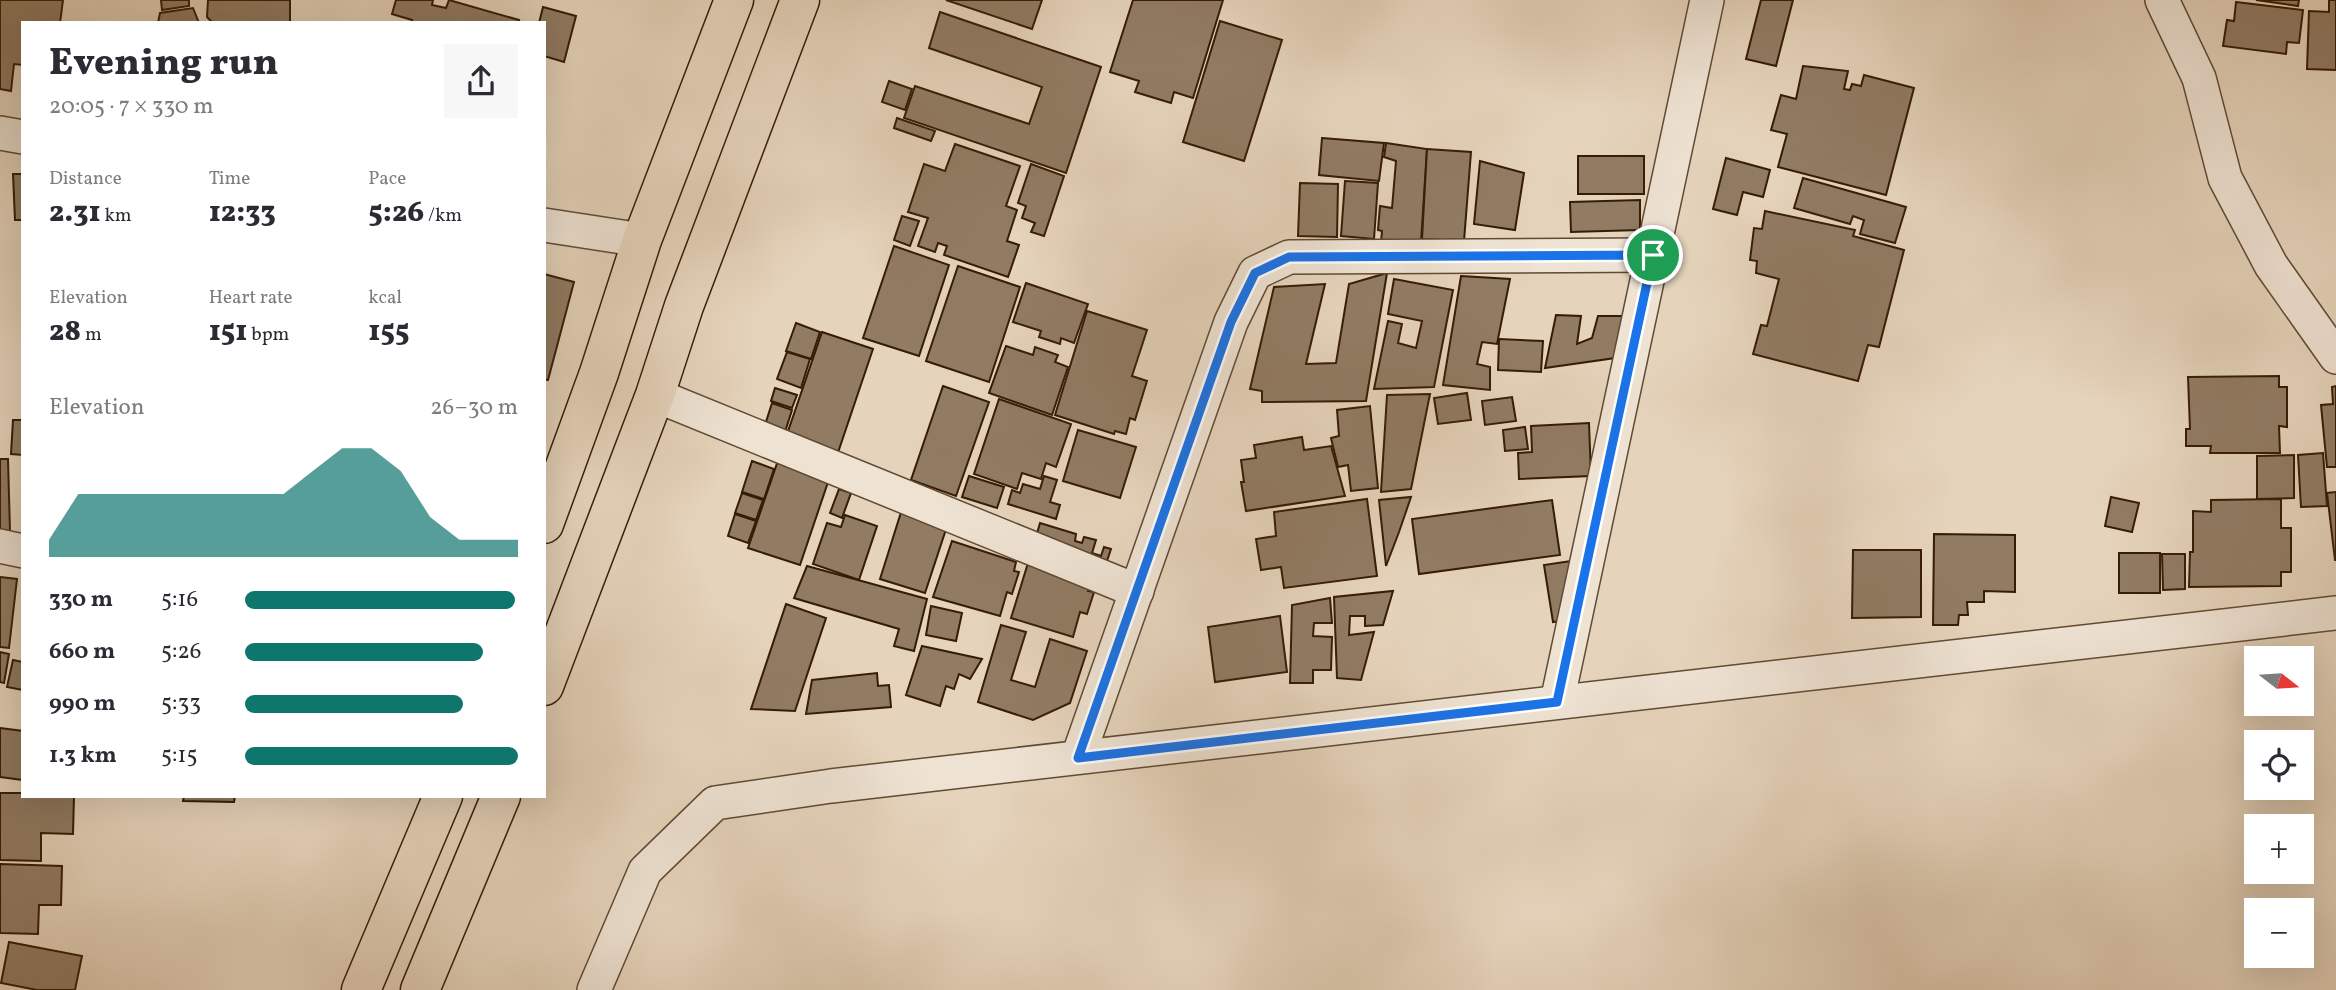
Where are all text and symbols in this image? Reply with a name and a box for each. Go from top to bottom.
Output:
text: Evening run [49,38,279,91]
button: share [444,44,518,118]
text: 20:05 · 7 × 330 m [49,91,214,123]
text: Distance [49,166,122,192]
text: Time [209,166,250,192]
text: Pace [368,166,406,192]
text: 2.31 [49,192,101,234]
text: 12:33 [209,192,276,234]
text: 5:26 [368,192,424,234]
text: km [101,203,132,229]
text: /km [424,203,462,229]
pin [1623,225,1683,285]
icon: arrive [1634,236,1672,274]
text: Elevation [49,285,128,311]
text: Heart rate [209,285,293,311]
text: kcal [368,285,402,311]
text: 28 [49,311,81,353]
text: 151 [209,311,248,353]
text: 155 [368,311,409,353]
text: m [81,322,102,348]
text: bpm [248,322,289,348]
text: Elevation [49,392,145,424]
text: 26–30 m [430,392,518,424]
text: 330 m [49,584,113,616]
text: 5:16 [161,584,198,616]
text: 660 m [49,636,115,668]
text: 5:26 [161,636,201,668]
north arrow [2244,646,2314,716]
map controls [2244,646,2314,968]
text: 990 m [49,688,116,720]
text: 5:33 [161,688,201,720]
button: locate [2244,730,2314,800]
text: 1.3 km [49,740,117,772]
text: 5:15 [161,740,197,772]
button: + [2244,814,2314,884]
button: − [2244,898,2314,968]

